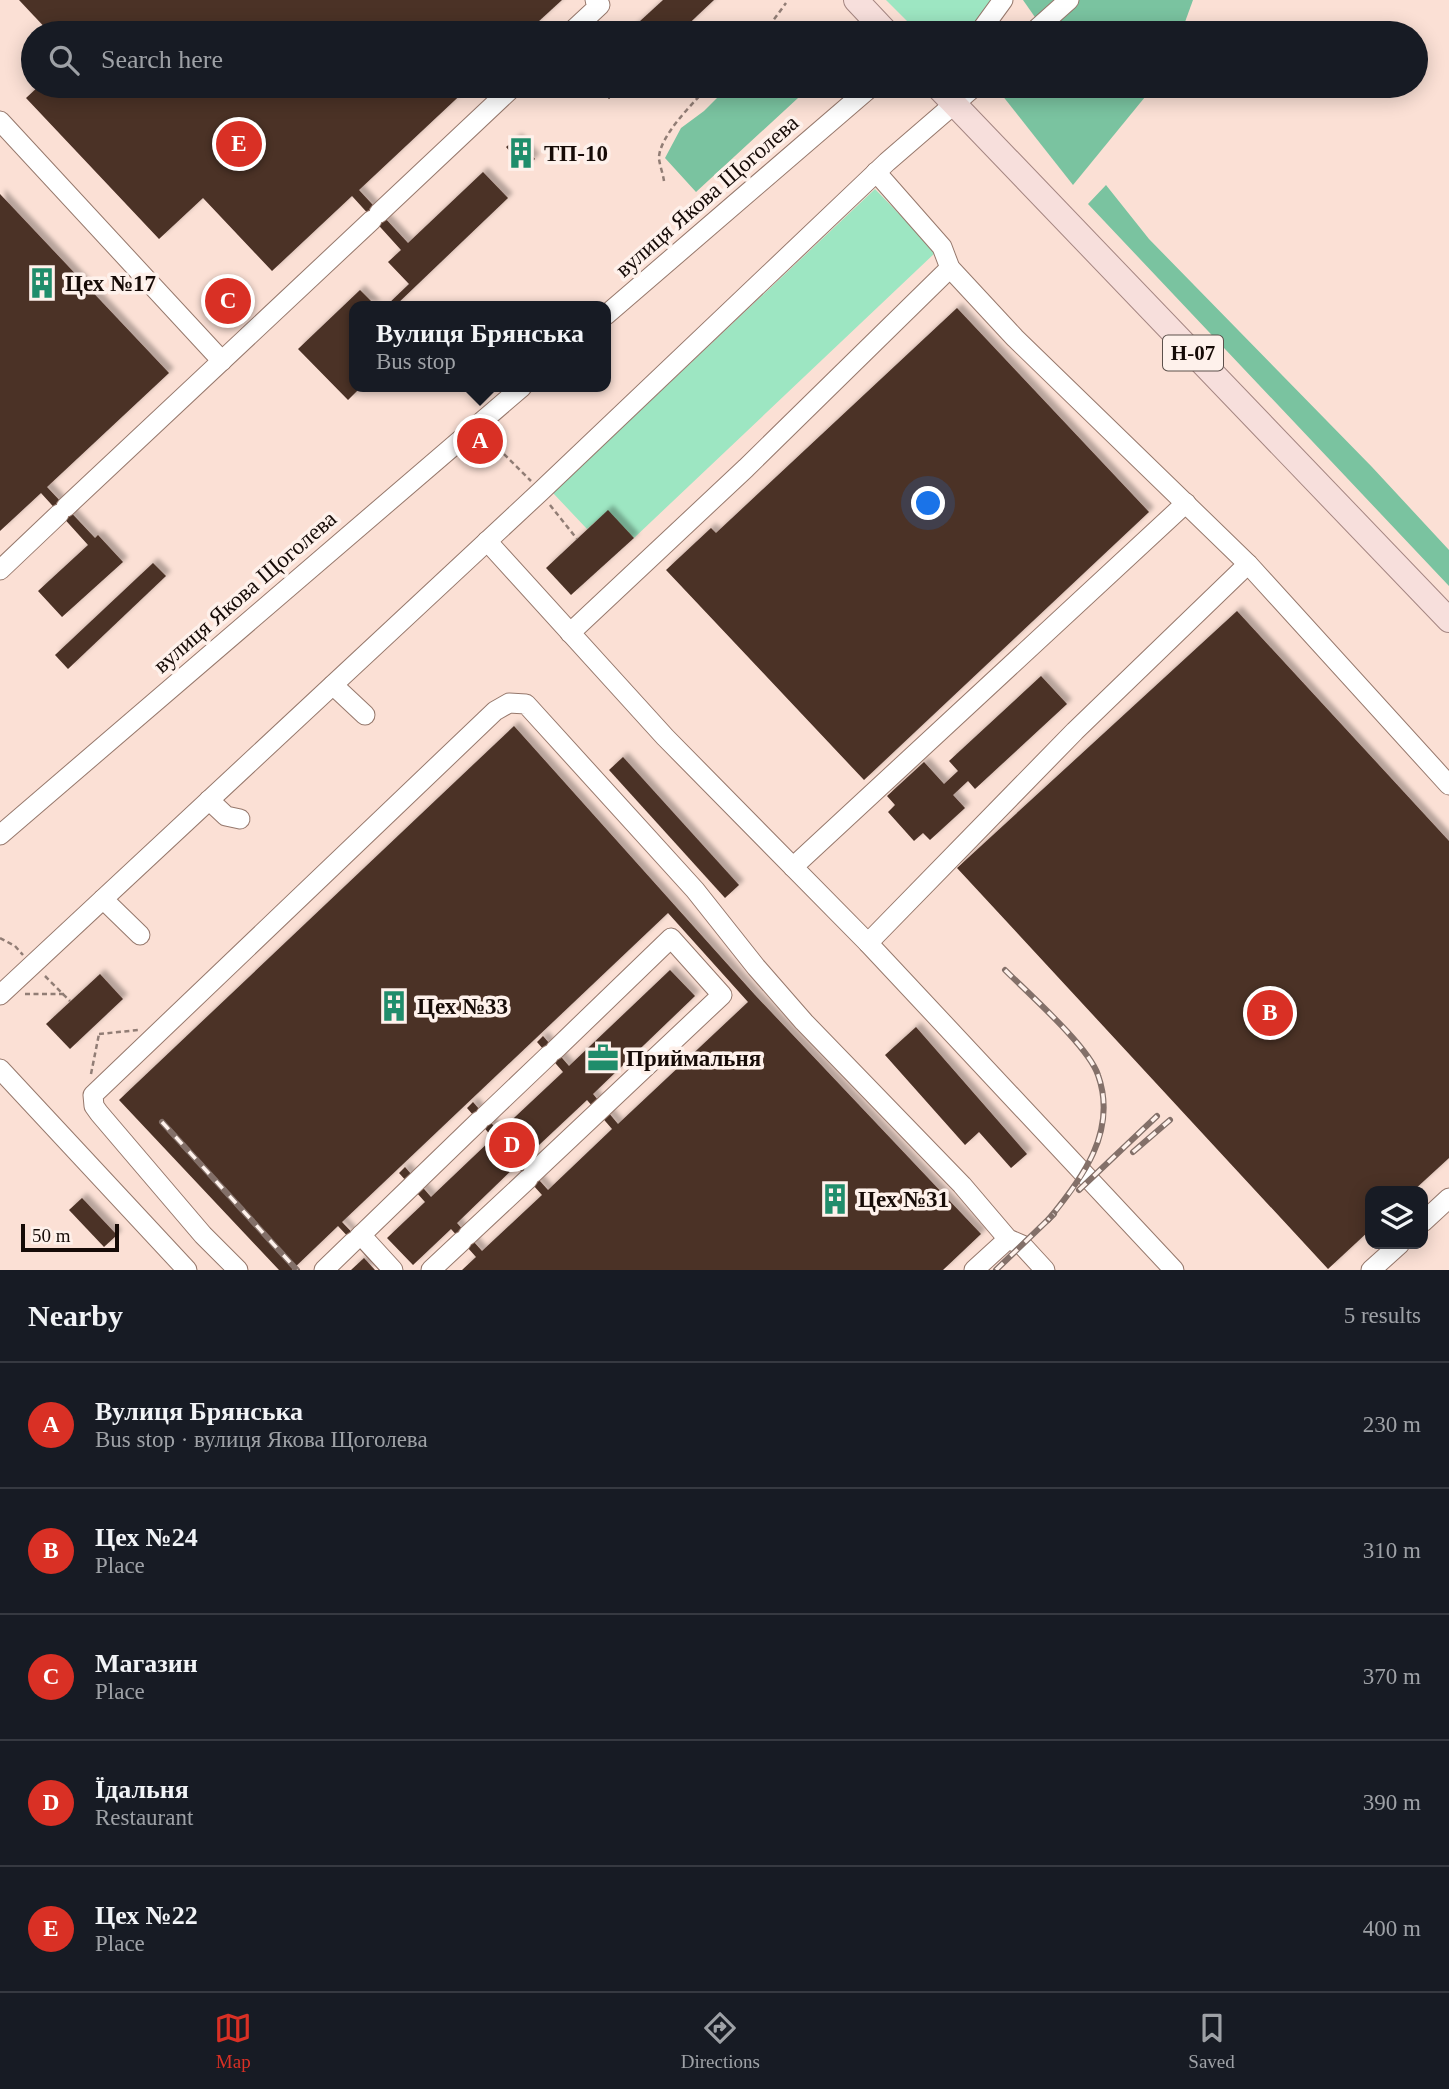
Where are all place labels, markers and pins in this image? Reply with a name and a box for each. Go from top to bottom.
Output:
pin: E [216,118,262,170]
building icon: ТП-10 [504,136,538,170]
place label: ТП-10 [544,141,608,166]
building icon: Цех №17 [25,266,59,300]
place label: Цех №17 [65,271,156,296]
pin: C [205,275,251,327]
pin: A [457,415,503,467]
pin: B [1247,987,1293,1039]
building icon: Цех №33 [377,989,411,1023]
place label: Цех №33 [417,994,508,1019]
office icon: Приймальня [586,1041,620,1075]
place label: Приймальня [626,1046,761,1071]
pin: D [489,1119,535,1171]
building icon: Цех №31 [818,1182,852,1216]
place label: Цех №31 [858,1187,949,1212]

